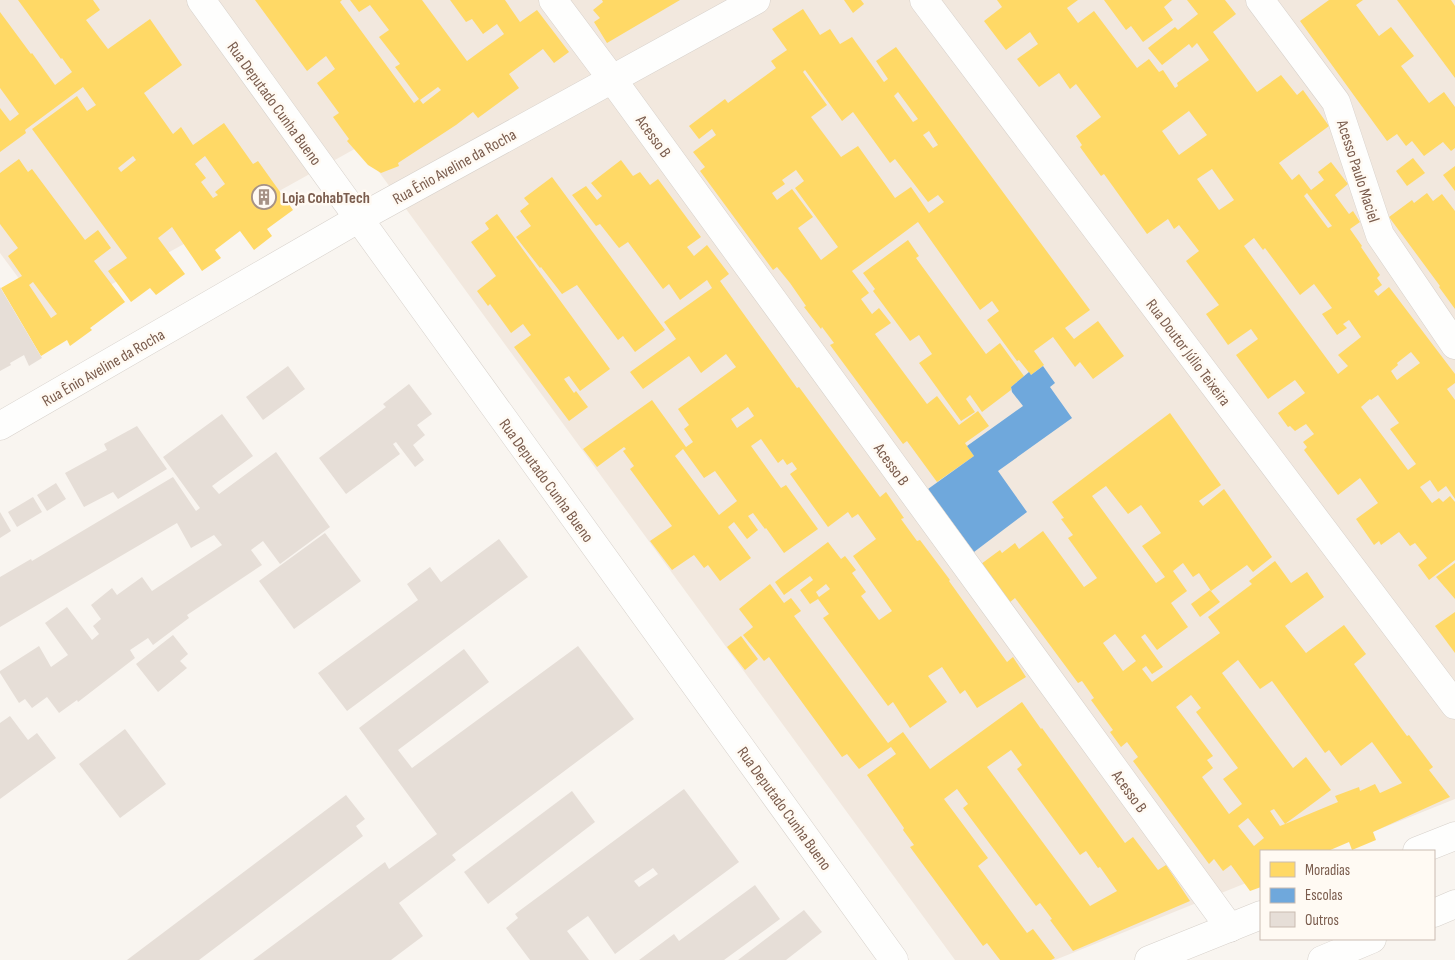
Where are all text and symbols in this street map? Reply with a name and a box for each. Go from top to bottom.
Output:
street label: Rua Deputado Cunha Bueno [223,39,325,169]
street label: Acesso B [631,111,674,162]
street label: Acesso Paulo Maciel [1332,117,1383,225]
street label: Rua Ênio Aveline da Rocha [390,125,520,209]
building icon: Loja CohabTech [251,184,277,210]
place label: Loja CohabTech [282,189,370,208]
street label: Rua Doutor Júlio Teixeira [1142,296,1234,410]
street label: Rua Ênio Aveline da Rocha [39,326,168,411]
street label: Rua Deputado Cunha Bueno [495,416,597,546]
street label: Acesso B [869,439,912,490]
street label: Rua Deputado Cunha Bueno [733,744,835,874]
street label: Acesso B [1107,766,1150,817]
legend [1260,850,1435,940]
text: Moradias [1305,861,1350,880]
text: Escolas [1305,886,1343,905]
text: Outros [1305,911,1339,930]

